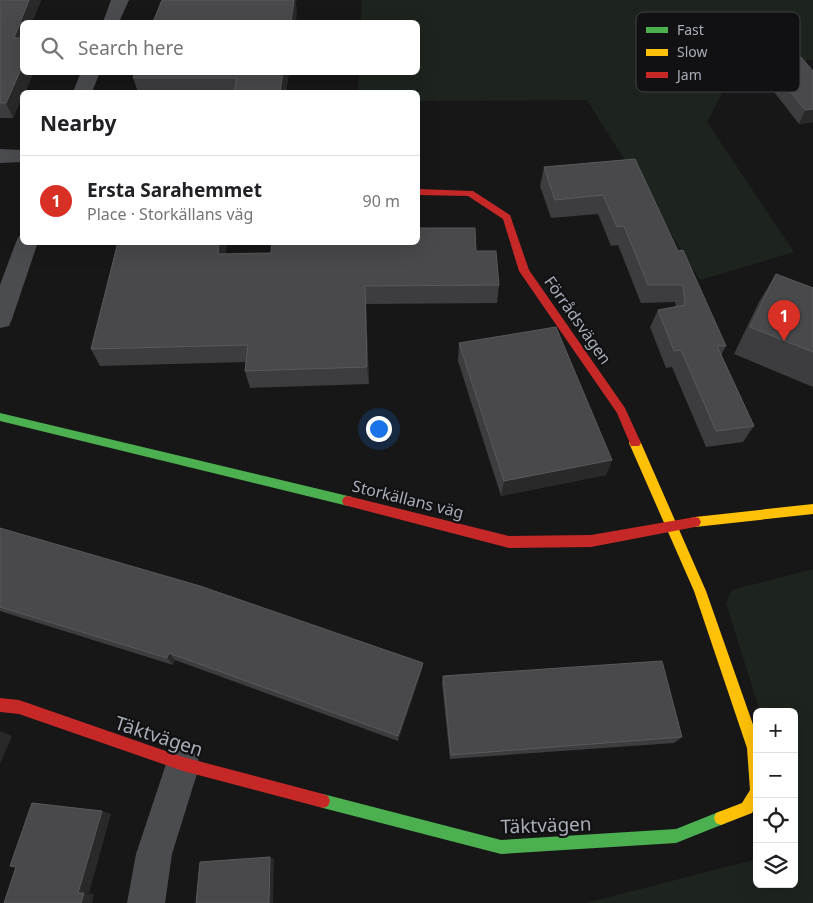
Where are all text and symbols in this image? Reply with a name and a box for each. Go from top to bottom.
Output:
legend [636,12,800,92]
search box [20,20,420,75]
text: Fast [677,20,704,39]
icon: search [38,34,66,62]
text: Search here [78,35,184,61]
text: Slow [677,42,708,61]
text: Jam [675,65,702,84]
text: Nearby [40,109,116,137]
text: Ersta Sarahemmet [87,177,262,203]
text: 1 [51,190,61,212]
text: 90 m [363,190,400,212]
text: Place · Storkällans väg [87,203,253,225]
street label: Förrådsvägen [539,271,617,369]
pin: 1 [768,300,800,341]
your location [366,416,392,442]
street label: Storkällans väg [350,475,466,523]
map controls [753,708,798,888]
button: + [753,708,798,753]
street label: Täktvägen [112,710,206,762]
button: − [753,753,798,798]
button: locate [753,798,798,843]
street label: Täktvägen [500,810,592,840]
button: layers [753,843,798,888]

